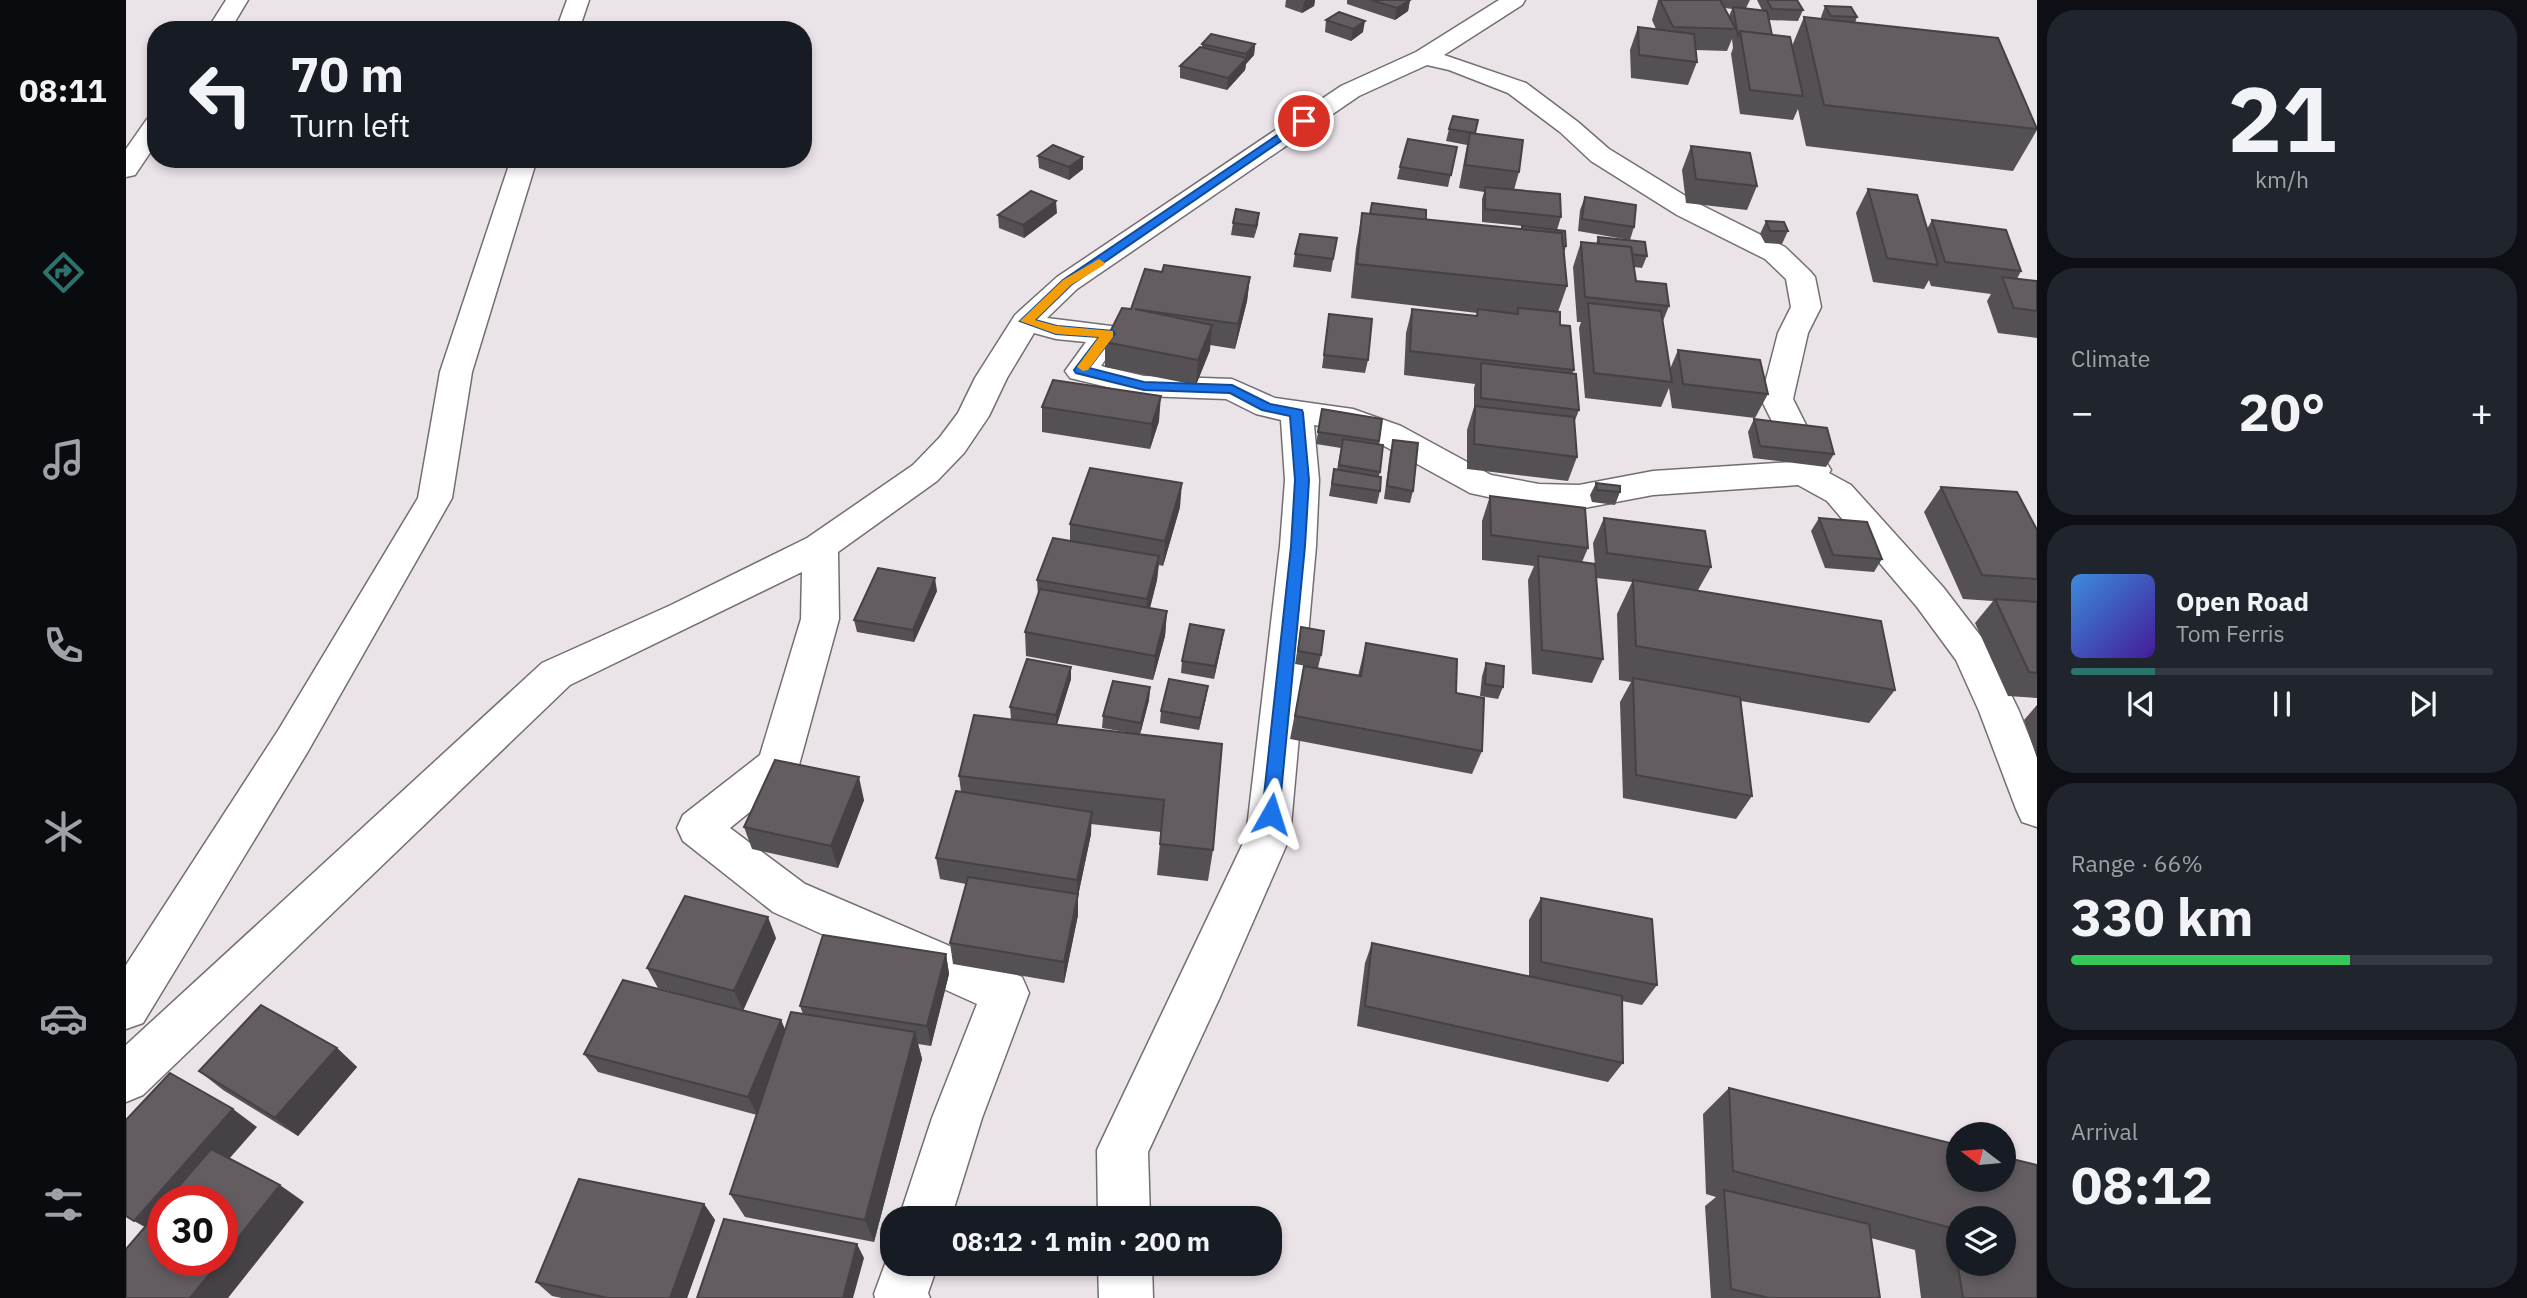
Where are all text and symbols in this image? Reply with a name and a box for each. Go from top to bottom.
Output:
text: 70 m [290,42,404,105]
icon: left [175,49,266,140]
text: 21 [2227,59,2337,177]
text: 08:11 [19,69,107,111]
pin [1274,91,1334,151]
icon: arrive [1285,102,1323,140]
text: Turn left [290,104,410,146]
text: km/h [2255,164,2309,194]
icon: directions [39,248,88,297]
text: Climate [2071,343,2150,373]
text: 20° [2239,378,2325,445]
text: − [2071,387,2094,436]
text: + [2470,387,2493,436]
icon: music [39,435,88,484]
text: Open Road [2176,584,2309,618]
text: Tom Ferris [2176,618,2285,648]
icon: phone [39,621,88,670]
icon: previous [2122,685,2160,723]
icon: pause [2263,685,2301,723]
icon: next [2404,685,2442,723]
position arrow [1234,777,1308,851]
icon: climate [39,807,88,856]
text: Range · 66% [2071,848,2203,878]
text: 330 km [2071,883,2253,950]
icon: car [39,994,88,1043]
text: Arrival [2071,1116,2138,1146]
north arrow [1946,1122,2016,1192]
map controls [1946,1122,2016,1276]
text: 08:12 [2071,1151,2213,1218]
icon: filters [39,1180,88,1229]
speed limit sign: 30 [147,1185,238,1276]
button: layers [1946,1206,2016,1276]
text: 08:12 · 1 min · 200 m [952,1224,1210,1258]

